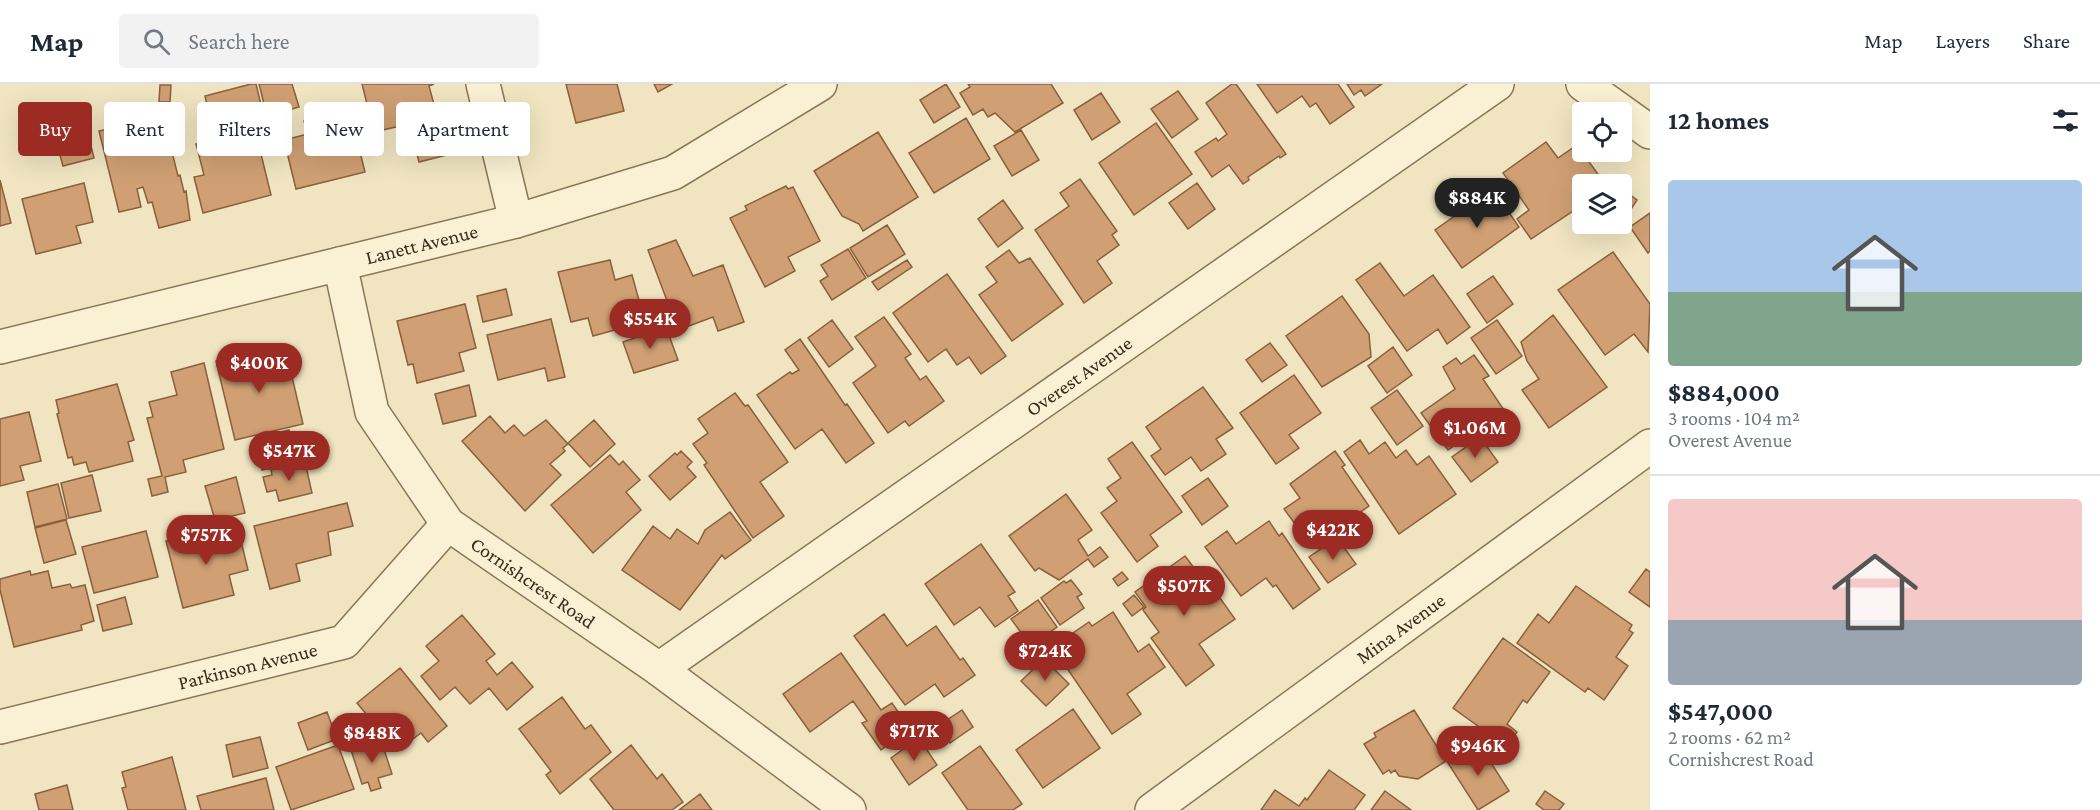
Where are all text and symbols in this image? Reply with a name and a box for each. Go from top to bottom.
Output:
search box [119,14,539,68]
icon: search [140,25,173,58]
text: Map [30,26,83,57]
text: Search here [188,29,289,54]
text: Map [1864,29,1903,53]
text: Layers [1936,29,1990,53]
text: Share [2023,29,2070,53]
chip: Buy [18,102,92,156]
chip: Rent [104,102,185,156]
chip: Filters [197,102,292,156]
chip: New [304,102,384,156]
chip: Apartment [396,102,530,156]
map controls [1572,102,1632,234]
button: locate [1572,102,1632,162]
icon: filters [2049,104,2082,137]
text: 12 homes [1668,106,1769,135]
button: layers [1572,174,1632,234]
pin: $884K [1435,178,1519,229]
text: $884K [1449,186,1505,208]
icon: home [1821,219,1929,327]
street label: Lanett Avenue [363,220,480,268]
pin: $554K [608,299,692,350]
text: $554K [624,307,676,329]
street label: Overest Avenue [1022,331,1136,420]
pin: $400K [217,343,301,394]
text: $400K [230,351,288,373]
text: $884,000 [1668,378,1780,407]
text: 3 rooms · 104 m² [1668,407,1800,429]
pin: $1.06M [1426,408,1524,459]
text: $1.06M [1443,416,1507,438]
text: Overest Avenue [1668,429,1792,451]
pin: $547K [247,431,331,482]
text: $547K [263,439,315,461]
pin: $422K [1291,510,1375,561]
pin: $757K [164,515,248,566]
text: $422K [1306,518,1360,540]
text: $757K [180,523,232,545]
street label: Cornishcrest Road [467,532,600,633]
icon: home [1821,538,1929,646]
pin: $507K [1142,566,1226,617]
text: $507K [1157,574,1211,596]
street label: Mina Avenue [1352,588,1450,668]
pin: $724K [1003,631,1087,682]
street label: Parkinson Avenue [176,638,320,694]
text: $724K [1018,639,1072,661]
text: $547,000 [1668,697,1773,726]
pin: $717K [872,711,956,762]
pin: $848K [330,713,414,764]
text: $717K [889,719,939,741]
text: $848K [344,721,400,743]
pin: $946K [1436,726,1520,777]
text: 2 rooms · 62 m² [1668,726,1791,748]
text: $946K [1450,734,1506,756]
text: Cornishcrest Road [1668,748,1814,770]

